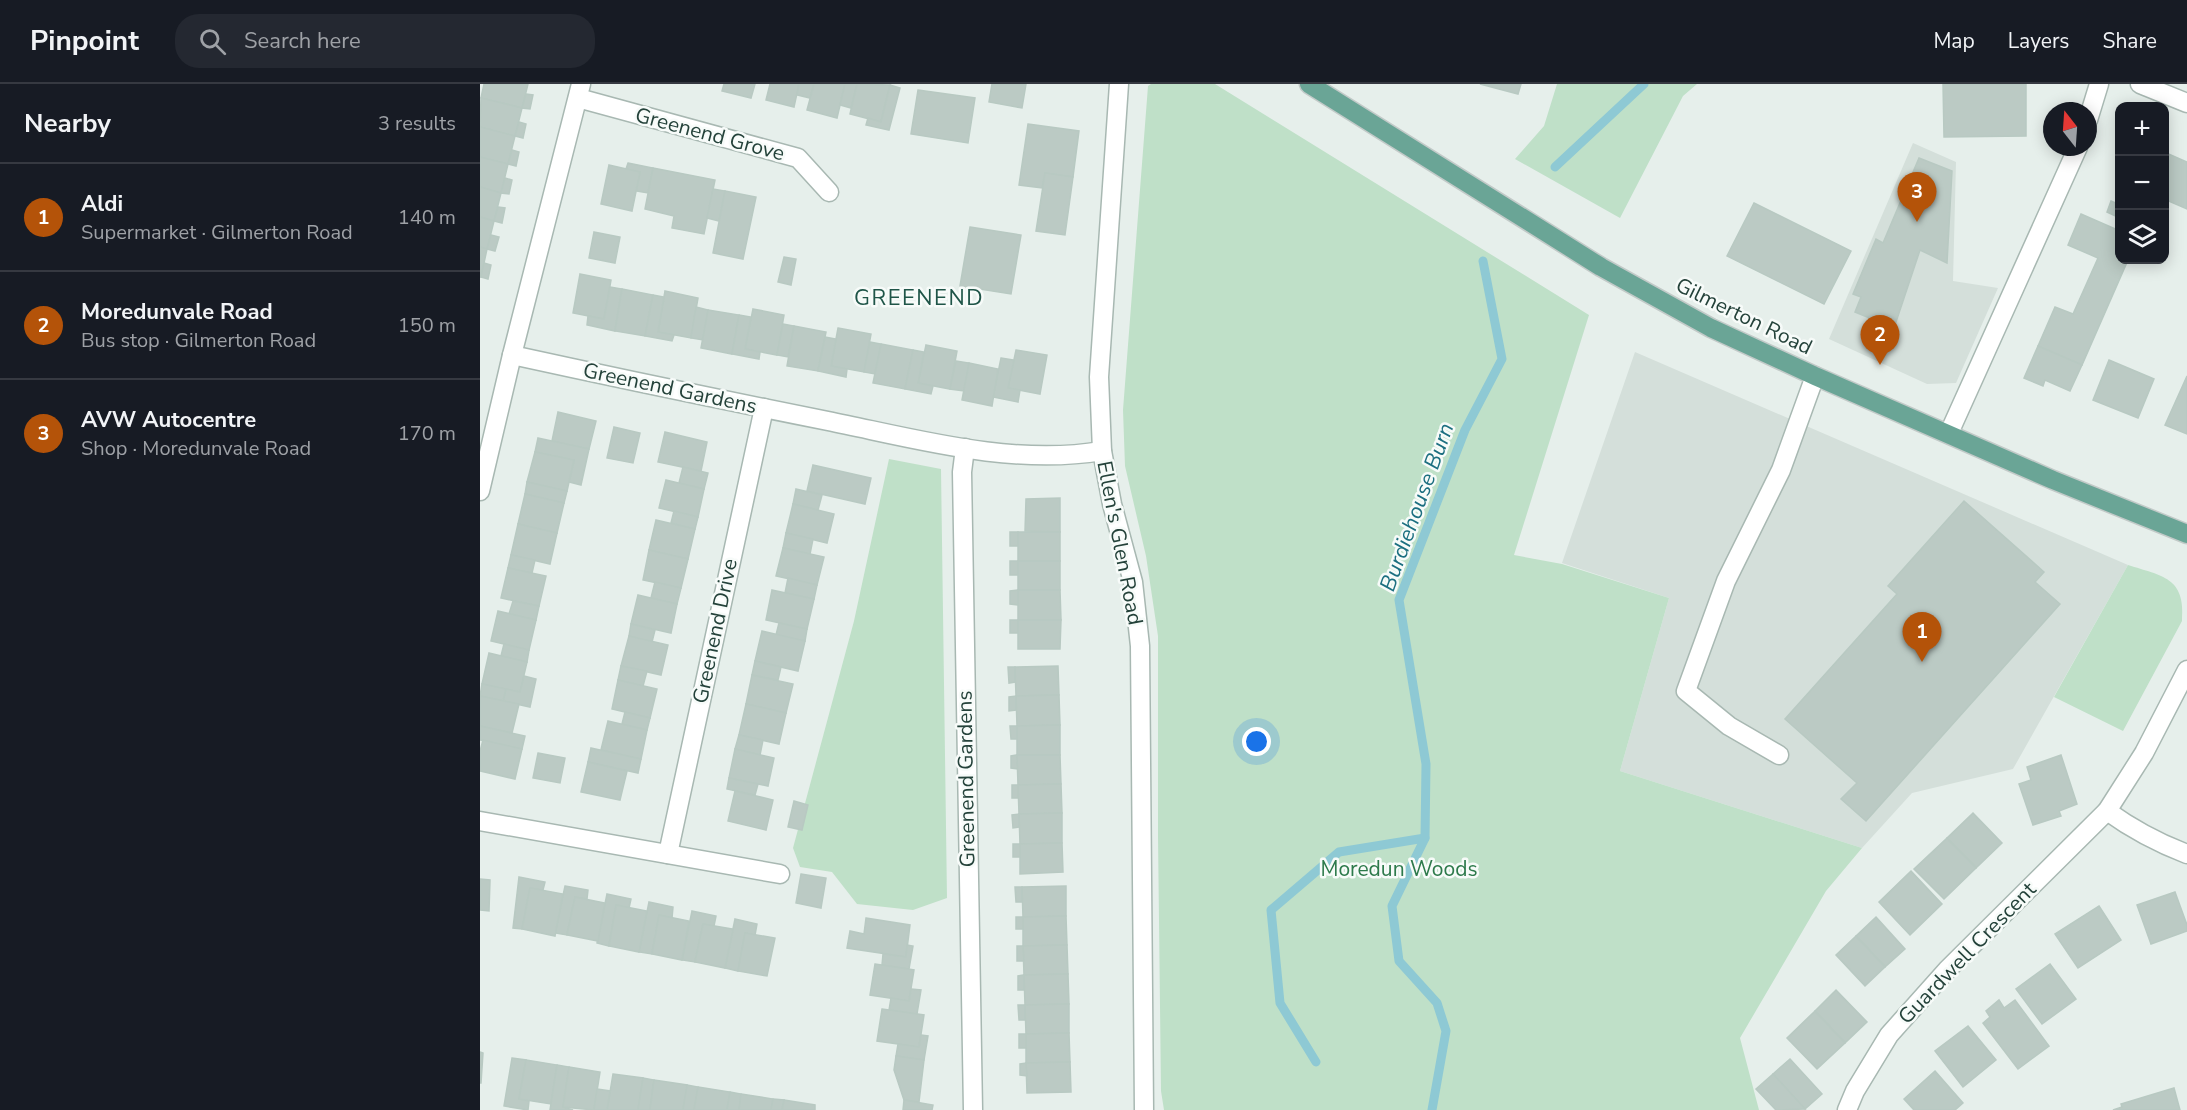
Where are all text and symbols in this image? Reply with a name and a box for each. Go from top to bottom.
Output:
search box [175,14,595,68]
text: Pinpoint [30,22,139,60]
icon: search [196,25,229,58]
text: Search here [244,26,361,56]
text: Map [1933,27,1975,55]
text: Layers [2008,27,2069,55]
text: Share [2102,27,2157,55]
street label: Greenend Grove [632,101,788,167]
north arrow [2043,102,2097,156]
map controls [2115,102,2169,264]
button: + [2115,102,2169,156]
text: Nearby [24,106,111,141]
text: 3 results [378,110,456,137]
button: − [2115,156,2169,210]
pin: 3 [1898,172,1936,222]
text: Aldi [81,189,123,219]
text: 1 [38,204,50,231]
text: 140 m [398,204,456,231]
button: layers [2115,210,2169,264]
text: Supermarket · Gilmerton Road [81,219,353,246]
street label: Gilmerton Road [1671,271,1817,361]
district label: GREENEND [854,283,984,313]
text: Moredunvale Road [81,297,273,327]
text: 2 [38,312,50,339]
text: 150 m [398,312,456,339]
pin: 2 [1860,316,1900,365]
text: Bus stop · Gilmerton Road [81,327,316,354]
street label: Greenend Gardens [581,356,759,420]
text: AVW Autocentre [81,405,256,435]
water label: Burdiehouse Burn [1373,419,1461,595]
text: 3 [38,420,50,447]
text: 170 m [398,420,456,447]
text: Shop · Moredunvale Road [81,435,311,462]
street label: Ellen's Glen Road [1090,459,1150,627]
street label: Greenend Drive [686,556,744,706]
pin: 1 [1902,612,1942,662]
street label: Greenend Gardens [950,690,982,868]
your location [1242,727,1271,756]
park label: Moredun Woods [1320,855,1478,883]
street label: Guardwell Crescent [1892,876,2042,1030]

